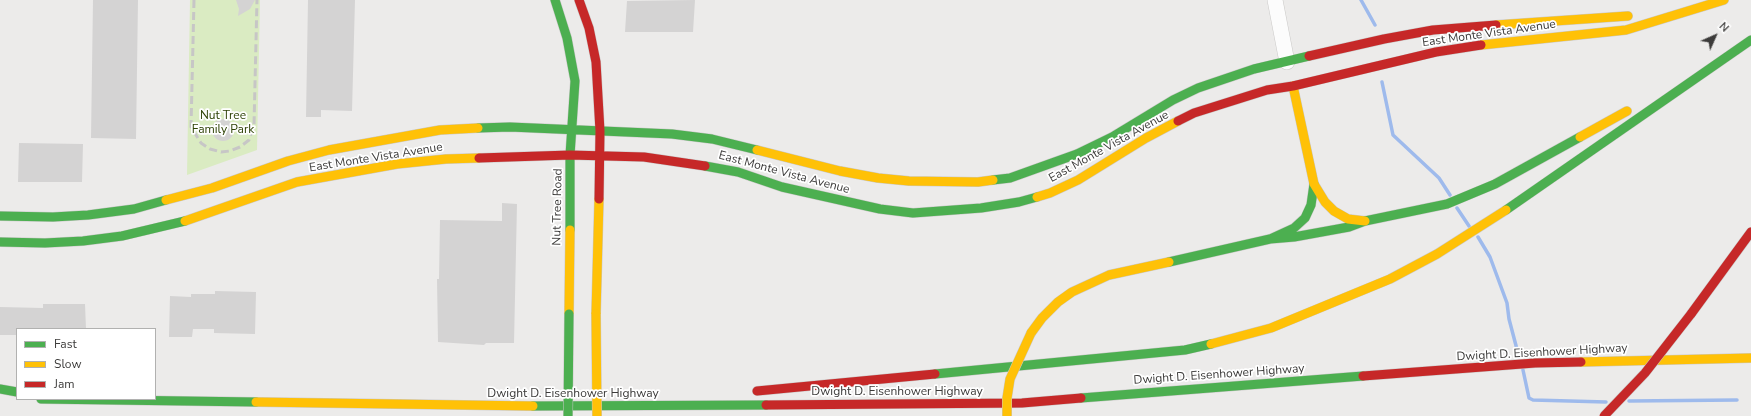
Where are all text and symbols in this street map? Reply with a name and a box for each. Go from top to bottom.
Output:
north arrow [1695,16,1735,56]
street label: East Monte Vista Avenue [1421,17,1557,51]
text: N [1716,19,1732,35]
street label: East Monte Vista Avenue [1047,108,1171,186]
park label: Nut Tree Family Park [192,109,254,137]
street label: East Monte Vista Avenue [308,140,444,176]
street label: East Monte Vista Avenue [717,149,851,197]
street label: Nut Tree Road [550,168,566,246]
legend [16,328,156,400]
text: Fast [54,336,77,352]
street label: Dwight D. Eisenhower Highway [1456,341,1628,365]
text: Slow [54,356,82,372]
street label: Dwight D. Eisenhower Highway [1133,362,1305,388]
text: Jam [54,376,75,392]
street label: Dwight D. Eisenhower Highway [811,385,983,399]
street label: Dwight D. Eisenhower Highway [487,387,659,401]

